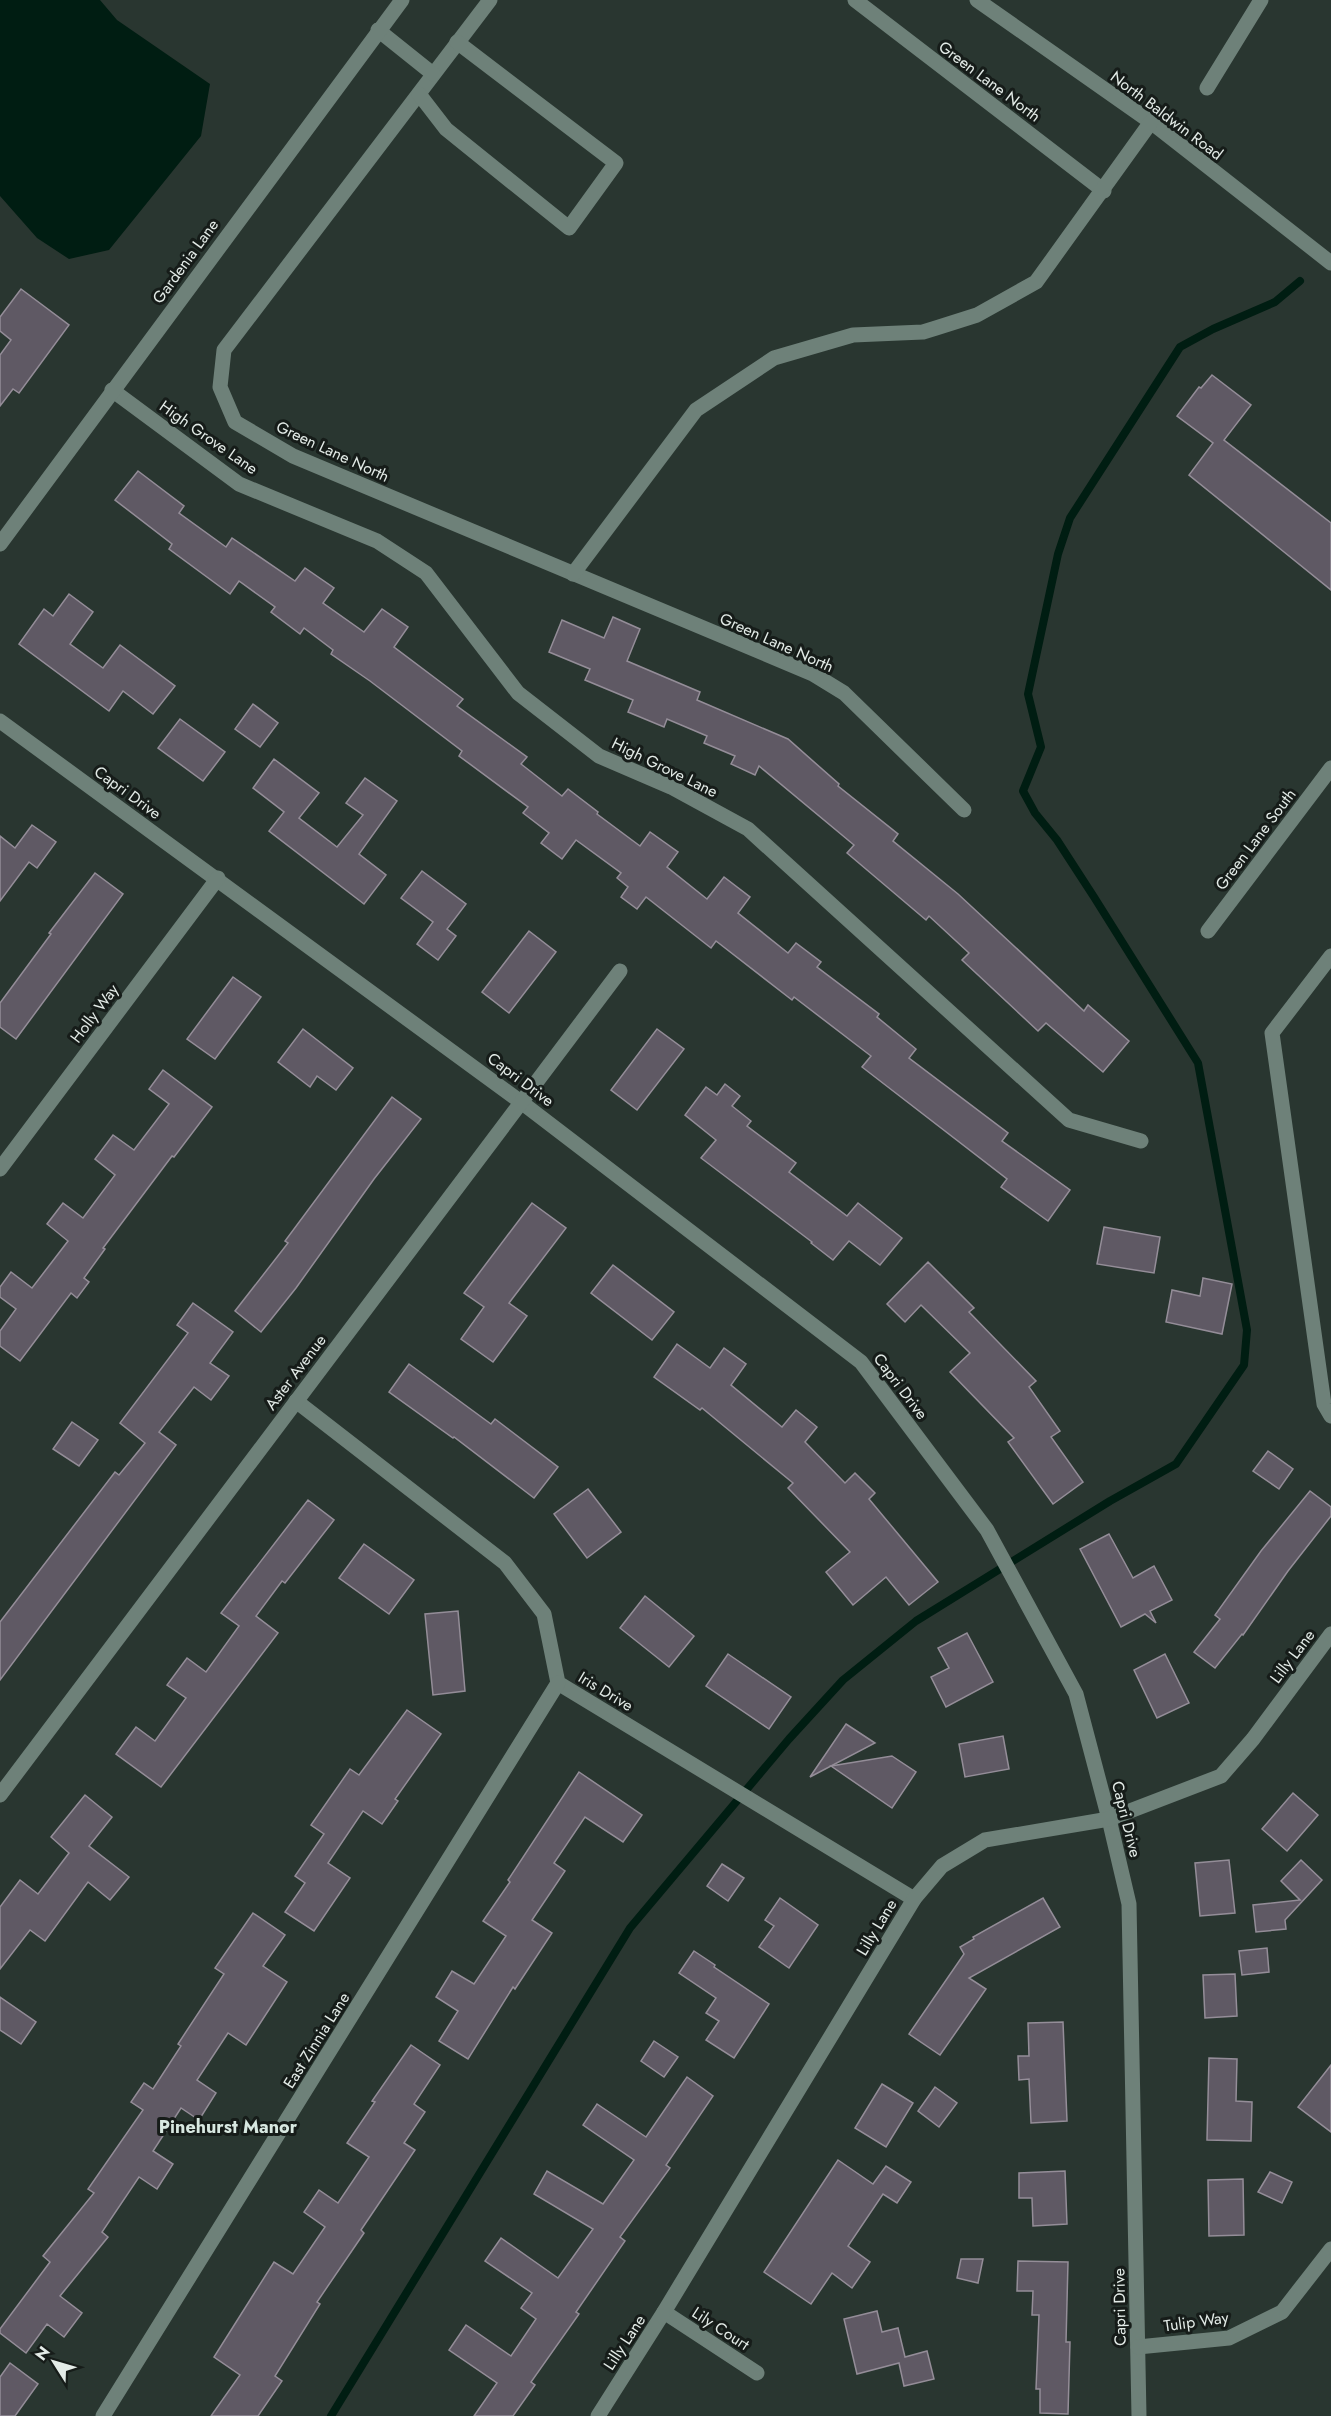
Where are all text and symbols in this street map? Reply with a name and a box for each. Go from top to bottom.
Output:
street label: Green Lane North [934,35,1046,127]
street label: North Baldwin Road [1106,65,1228,165]
street label: Gardenia Lane [147,214,224,308]
street label: High Grove Lane [155,395,263,480]
street label: Green Lane North [272,415,393,488]
street label: Green Lane North [716,607,837,678]
street label: High Grove Lane [608,732,722,803]
street label: Capri Drive [89,760,166,825]
street label: Green Lane South [1210,784,1301,895]
street label: Holly Way [65,978,125,1047]
street label: Capri Drive [483,1047,559,1112]
street label: Aster Avenue [259,1330,331,1415]
street label: Capri Drive [868,1348,933,1424]
street label: Lilly Lane [1265,1625,1320,1688]
street label: Iris Drive [574,1666,638,1717]
street label: Capri Drive [1106,1779,1147,1860]
street label: Lilly Lane [851,1895,902,1960]
street label: East Zinnia Lane [278,1988,355,2093]
district label: Pinehurst Manor [159,2114,298,2140]
street label: Capri Drive [1107,2268,1132,2346]
street label: Lily Court [687,2301,754,2356]
street label: Tulip Way [1162,2305,1231,2337]
street label: Lilly Lane [598,2310,651,2375]
north arrow [24,2332,84,2392]
text: N [29,2341,55,2365]

